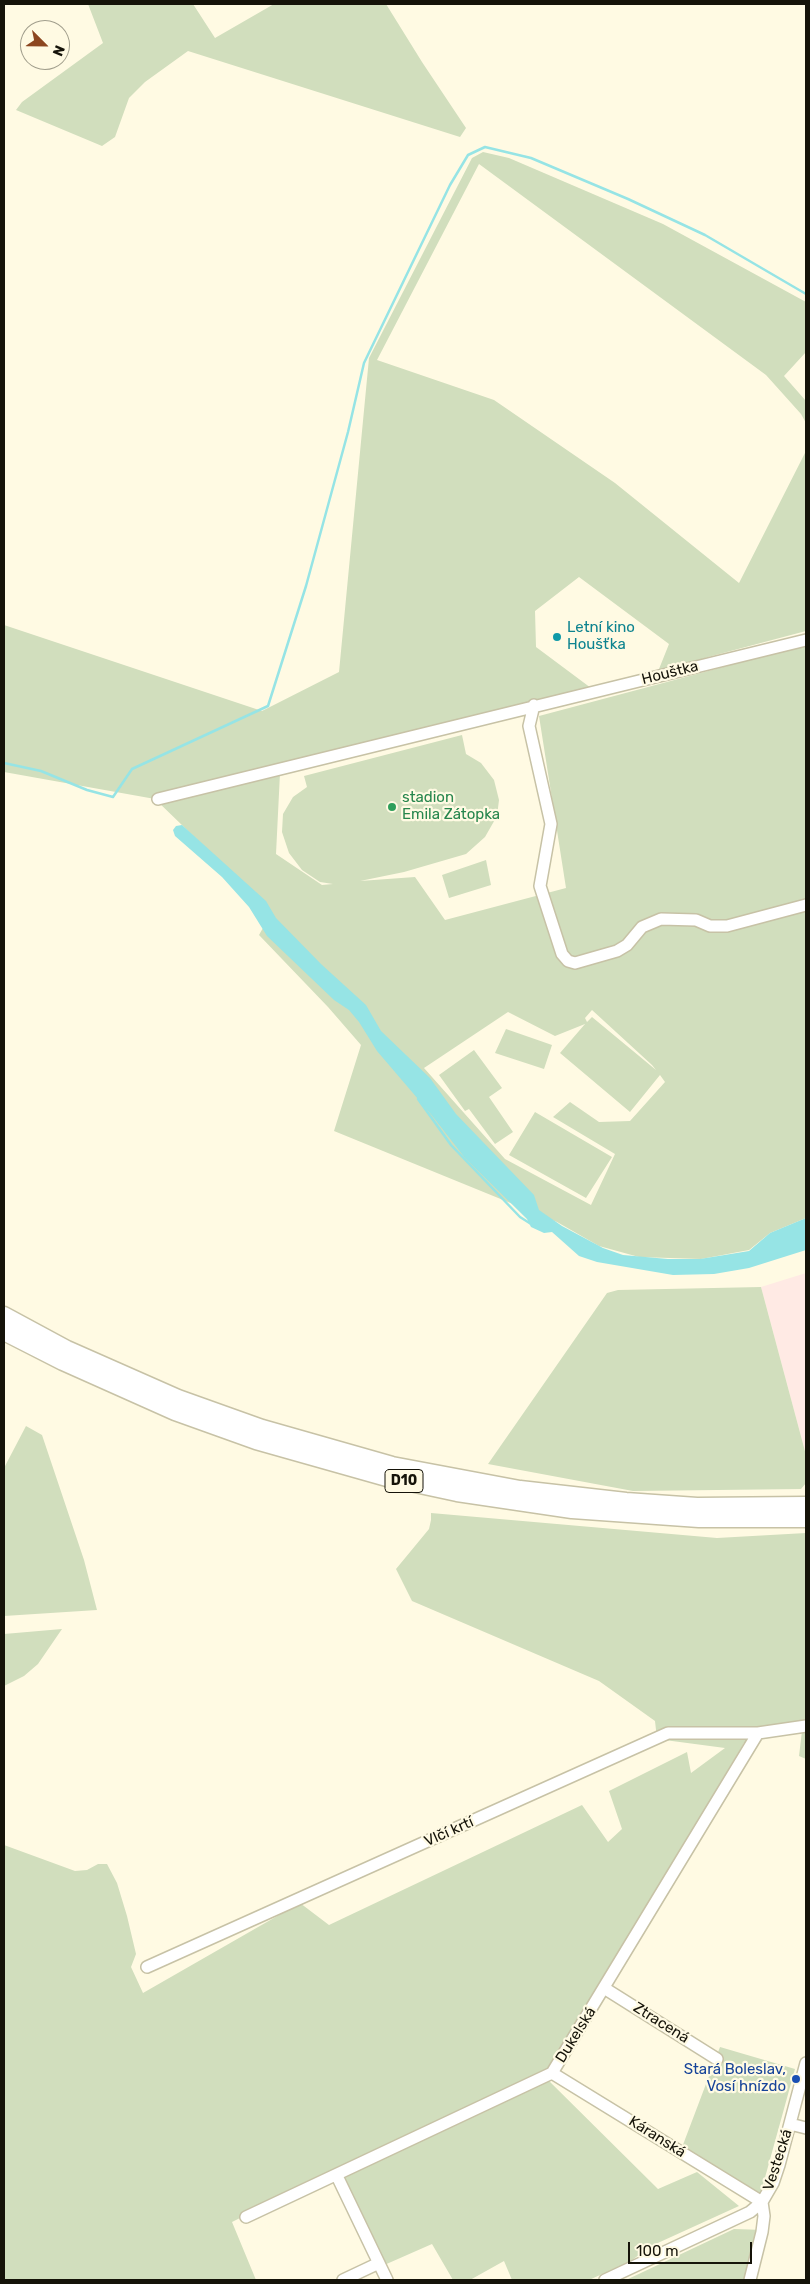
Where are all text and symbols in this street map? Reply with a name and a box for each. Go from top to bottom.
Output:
north arrow [20,20,70,70]
text: N [49,43,68,59]
place label: Letní kino Houšťka [567,619,635,654]
marker: Letní kino Houšťka [551,631,563,643]
street label: Houštka [640,657,700,689]
place label: stadion Emila Zátopka [402,789,500,824]
marker: stadion Emila Zátopka [386,801,398,813]
road number: D10 [385,1470,423,1492]
street label: Vlčí krtí [422,1813,476,1851]
street label: Ztracená [630,1999,692,2047]
street label: Dukelská [552,2004,600,2066]
place label: Stará Boleslav, Vosí hnízdo [684,2061,786,2096]
marker: Stará Boleslav, Vosí hnízdo [790,2073,802,2085]
street label: Káranská [625,2113,689,2161]
street label: Vestecká [760,2127,796,2193]
scale bar [630,2232,754,2264]
text: 100 m [636,2242,678,2260]

